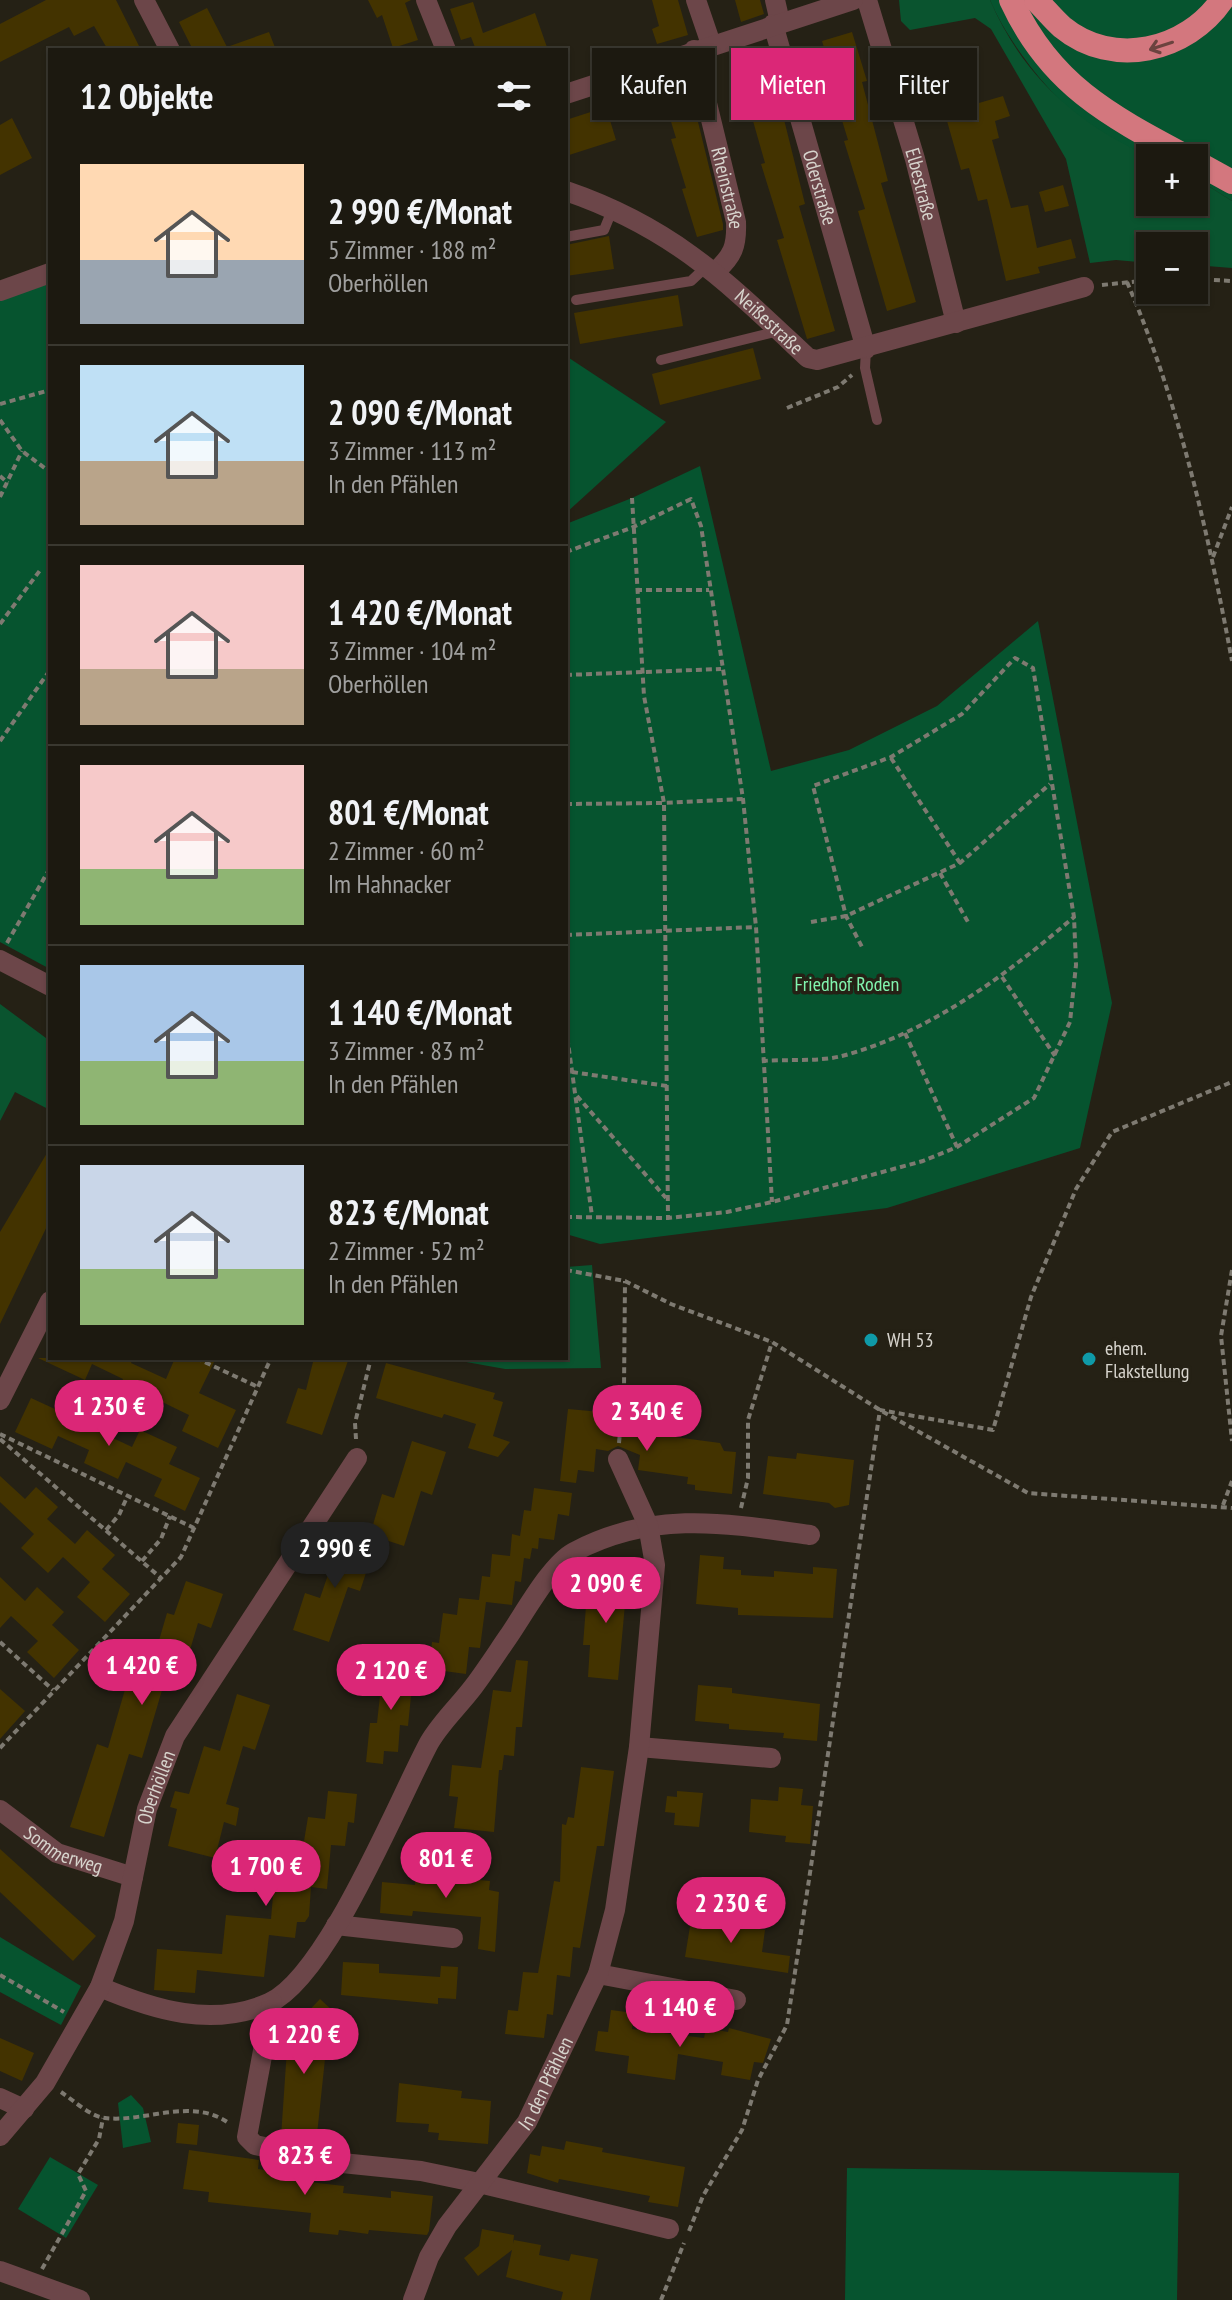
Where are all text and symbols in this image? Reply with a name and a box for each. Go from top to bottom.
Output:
one-way arrow [1149,39,1174,54]
chip: Kaufen [592,48,715,120]
chip: Mieten [731,48,854,120]
chip: Filter [870,48,977,120]
text: 12 Objekte [80,74,214,118]
icon: filters [492,74,536,118]
street label: Rheinstraße [705,144,749,229]
map controls [1136,144,1208,304]
button: + [1136,144,1208,216]
street label: Elbestraße [899,145,943,223]
street label: Oderstraße [797,147,843,228]
text: 2 990 €/Monat [328,189,512,233]
icon: home [144,196,240,292]
button: − [1136,232,1208,304]
text: 5 Zimmer · 188 m² [328,233,496,266]
text: Oberhöllen [328,266,428,299]
street label: Neißestraße [729,283,809,360]
text: 2 090 €/Monat [328,390,512,434]
icon: home [144,397,240,493]
text: 3 Zimmer · 113 m² [328,434,496,467]
text: In den Pfählen [328,467,458,500]
text: 1 420 €/Monat [328,590,512,634]
icon: home [144,597,240,693]
text: 3 Zimmer · 104 m² [328,634,496,667]
text: Oberhöllen [328,667,428,700]
text: 801 €/Monat [328,790,489,834]
icon: home [144,797,240,893]
text: 2 Zimmer · 60 m² [328,834,485,867]
text: Im Hahnacker [328,867,451,900]
park label: Friedhof Roden [795,971,899,997]
text: 1 140 €/Monat [328,990,512,1034]
icon: home [144,997,240,1093]
text: 3 Zimmer · 83 m² [328,1034,485,1067]
text: In den Pfählen [328,1067,458,1100]
text: 823 €/Monat [328,1190,489,1234]
icon: home [144,1197,240,1293]
text: 2 Zimmer · 52 m² [328,1234,485,1267]
text: In den Pfählen [328,1267,458,1300]
place label: WH 53 [887,1327,933,1353]
marker: WH 53 [862,1331,880,1349]
place label: ehem. Flakstellung [1105,1335,1189,1384]
marker: ehem. Flakstellung [1080,1350,1098,1368]
pin: 1 230 € [35,1380,183,1448]
pin: 2 340 € [573,1385,721,1453]
text: 1 230 € [73,1389,145,1422]
text: 2 340 € [611,1394,683,1427]
pin: 2 990 € [261,1522,409,1590]
text: 2 990 € [299,1531,371,1564]
pin: 2 090 € [532,1557,680,1625]
text: 2 090 € [570,1566,642,1599]
pin: 1 420 € [68,1639,216,1707]
pin: 2 120 € [317,1644,465,1712]
text: 1 420 € [106,1648,178,1681]
text: 2 120 € [355,1653,427,1686]
street label: Oberhöllen [131,1747,181,1827]
street label: Sommerweg [19,1820,106,1880]
pin: 801 € [390,1832,502,1900]
pin: 1 700 € [192,1840,340,1908]
text: 801 € [418,1841,474,1874]
text: 1 700 € [230,1849,302,1882]
pin: 2 230 € [657,1877,805,1945]
text: 2 230 € [695,1886,767,1919]
pin: 1 140 € [606,1981,754,2049]
text: 1 140 € [644,1990,716,2023]
pin: 1 220 € [230,2008,378,2076]
text: 1 220 € [268,2017,340,2050]
street label: In den Pfählen [512,2032,579,2136]
pin: 823 € [249,2129,361,2197]
text: 823 € [277,2138,333,2171]

